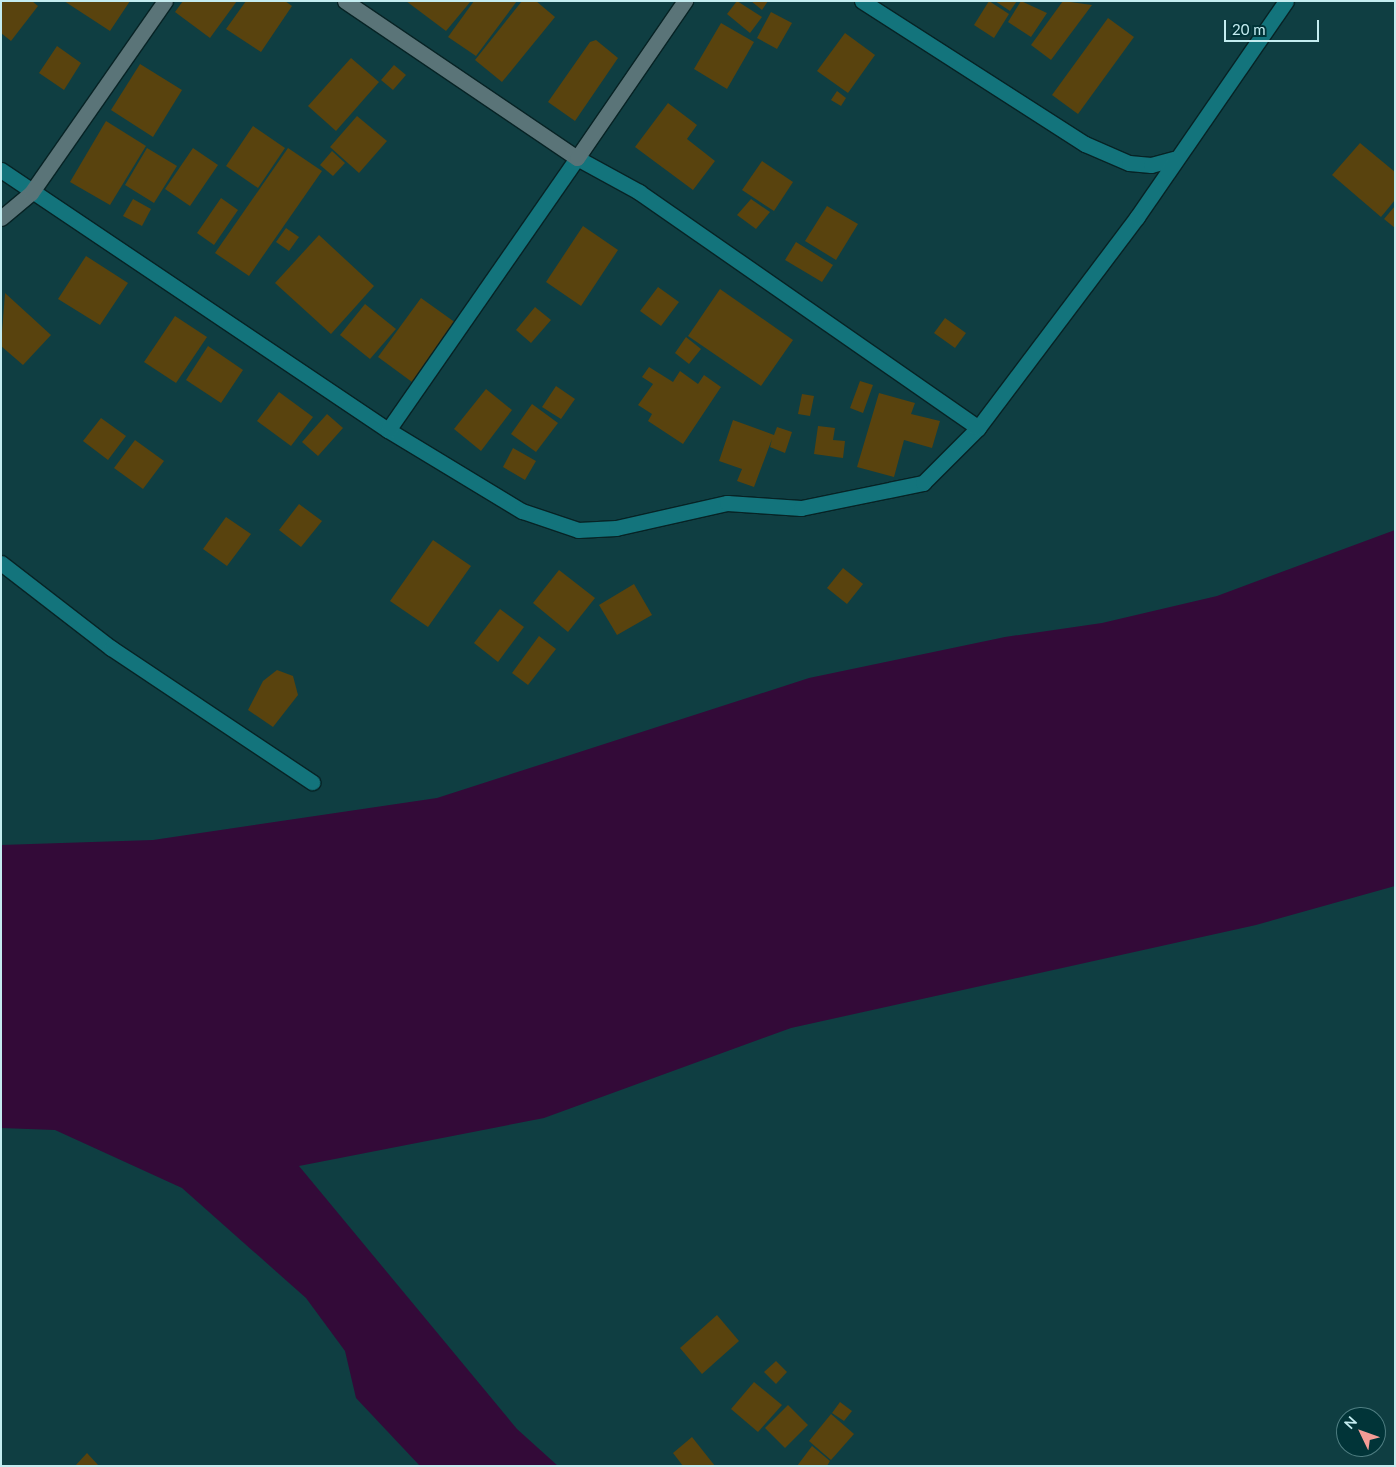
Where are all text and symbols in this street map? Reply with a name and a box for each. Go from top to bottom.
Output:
scale bar [1226,10,1321,42]
text: 20 m [1232,20,1266,38]
north arrow [1336,1407,1386,1457]
text: N [1340,1413,1360,1432]

